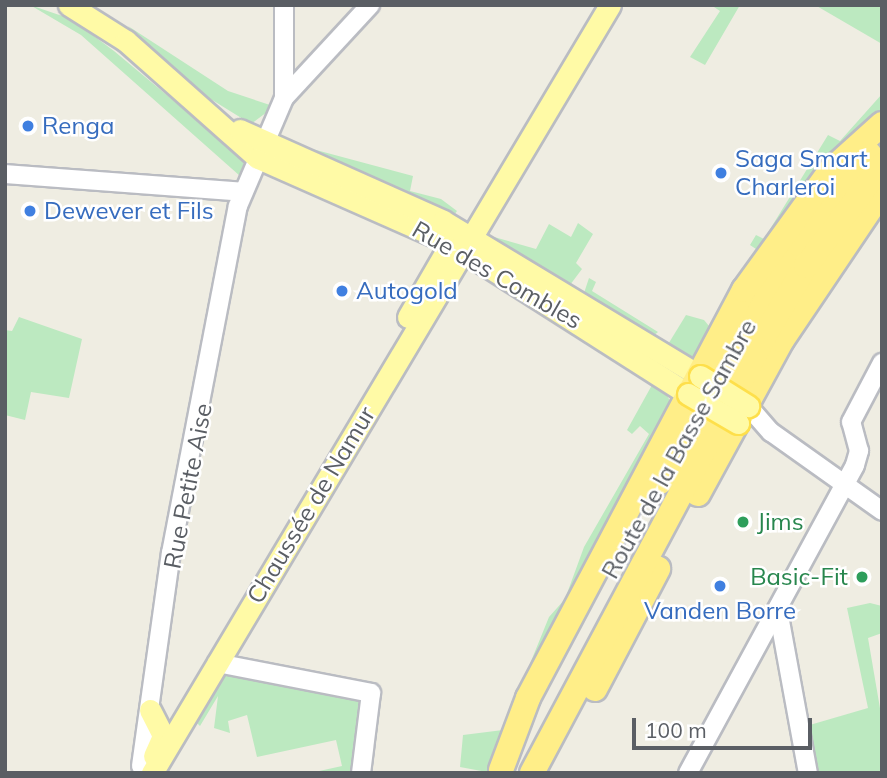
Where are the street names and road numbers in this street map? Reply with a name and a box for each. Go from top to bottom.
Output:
street label: Rue des Combles [407,215,587,335]
street label: Route de la Basse Sambre [596,314,762,584]
street label: Rue Petite Aise [158,401,218,571]
street label: Chaussée de Namur [241,401,381,609]

